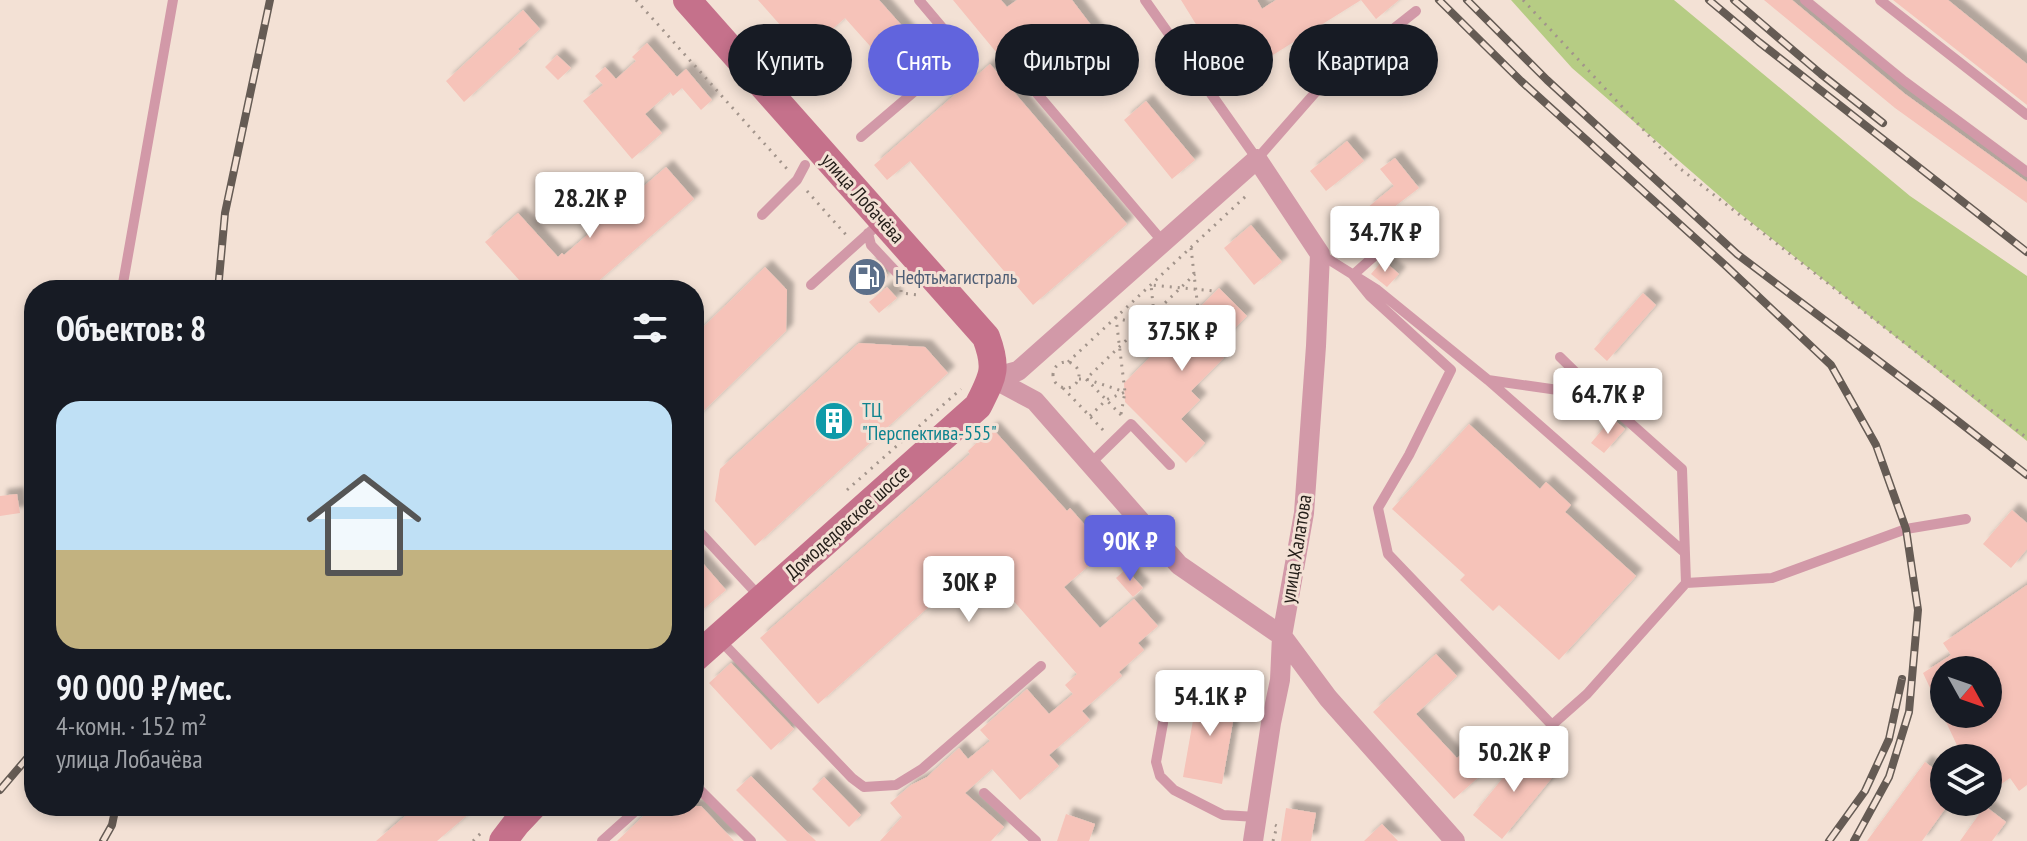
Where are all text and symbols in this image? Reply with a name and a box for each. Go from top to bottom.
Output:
chip: Купить [728,24,852,96]
chip: Снять [868,24,979,96]
chip: Фильтры [995,24,1139,96]
chip: Новое [1155,24,1273,96]
chip: Квартира [1289,24,1438,96]
street label: улица Лобачёва [816,147,910,249]
pin: 28.2K ₽ [516,172,664,240]
text: 28.2K ₽ [553,181,627,214]
pin: 34.7K ₽ [1311,206,1459,274]
text: 34.7K ₽ [1348,215,1422,248]
fuel station icon: Нефтьмагистраль [846,256,888,298]
place label: Нефтьмагистраль [895,264,1018,290]
pin: 37.5K ₽ [1108,305,1256,373]
text: Объектов: 8 [56,306,206,350]
icon: filters [628,306,672,350]
text: 37.5K ₽ [1147,314,1217,347]
pin: 64.7K ₽ [1534,368,1682,436]
text: 64.7K ₽ [1571,377,1645,410]
place label: ТЦ "Перспектива-555" [862,397,997,446]
building icon: ТЦ "Перспектива-555" [813,400,855,442]
icon: home [292,453,436,597]
street label: Домодедовское шоссе [779,459,915,585]
street label: улица Халатова [1275,493,1317,605]
pin: 90K ₽ [1074,515,1186,583]
text: 90K ₽ [1102,524,1158,557]
pin: 30K ₽ [913,556,1025,624]
text: 30K ₽ [941,565,997,598]
north arrow [1930,656,2002,728]
map controls [1930,656,2002,816]
text: 90 000 ₽/мес. [56,665,232,709]
pin: 54.1K ₽ [1136,670,1284,738]
text: 54.1K ₽ [1173,679,1247,712]
text: 4-комн. · 152 m² [56,709,207,742]
pin: 50.2K ₽ [1440,726,1588,794]
text: 50.2K ₽ [1477,735,1551,768]
text: улица Лобачёва [56,742,203,775]
button: layers [1930,744,2002,816]

